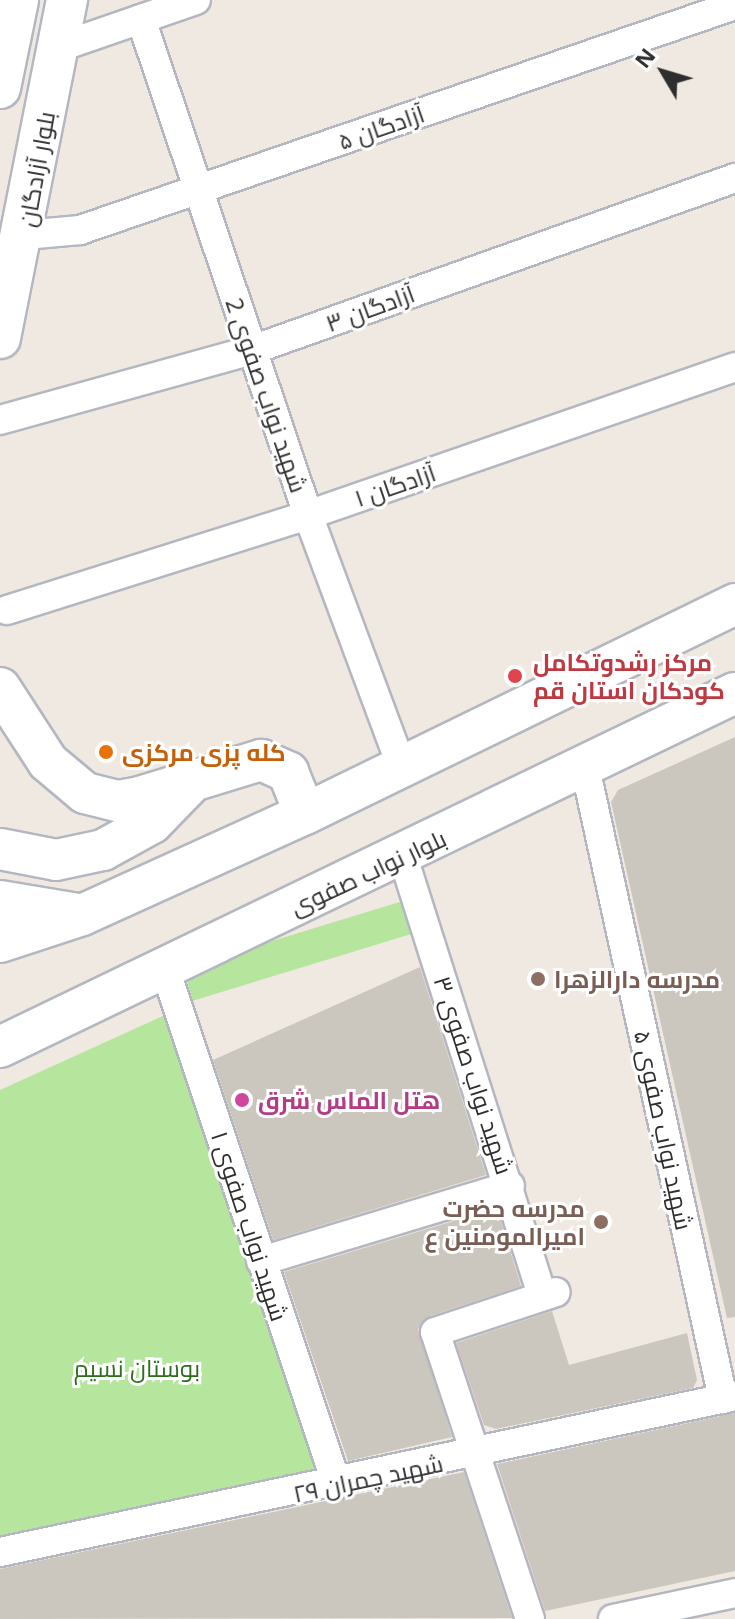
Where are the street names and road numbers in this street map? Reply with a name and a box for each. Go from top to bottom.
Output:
street label: آزادگان ۵ [334,99,428,155]
street label: بلوار آزادگان [12,109,60,229]
street label: آزادگان ۳ [322,279,418,337]
street label: شهید نواب صفوی 2 [220,294,314,496]
street label: آزادگان ۱ [351,458,439,512]
street label: بلوار نواب صفوی [285,823,451,921]
street label: شهید نواب صفوی ۳ [428,972,520,1178]
street label: شهید نواب صفوی ۵ [629,1027,699,1233]
street label: شهید نواب صفوی ۱ [206,1127,294,1325]
street label: شهید چمران ۲۹ [291,1448,445,1508]

